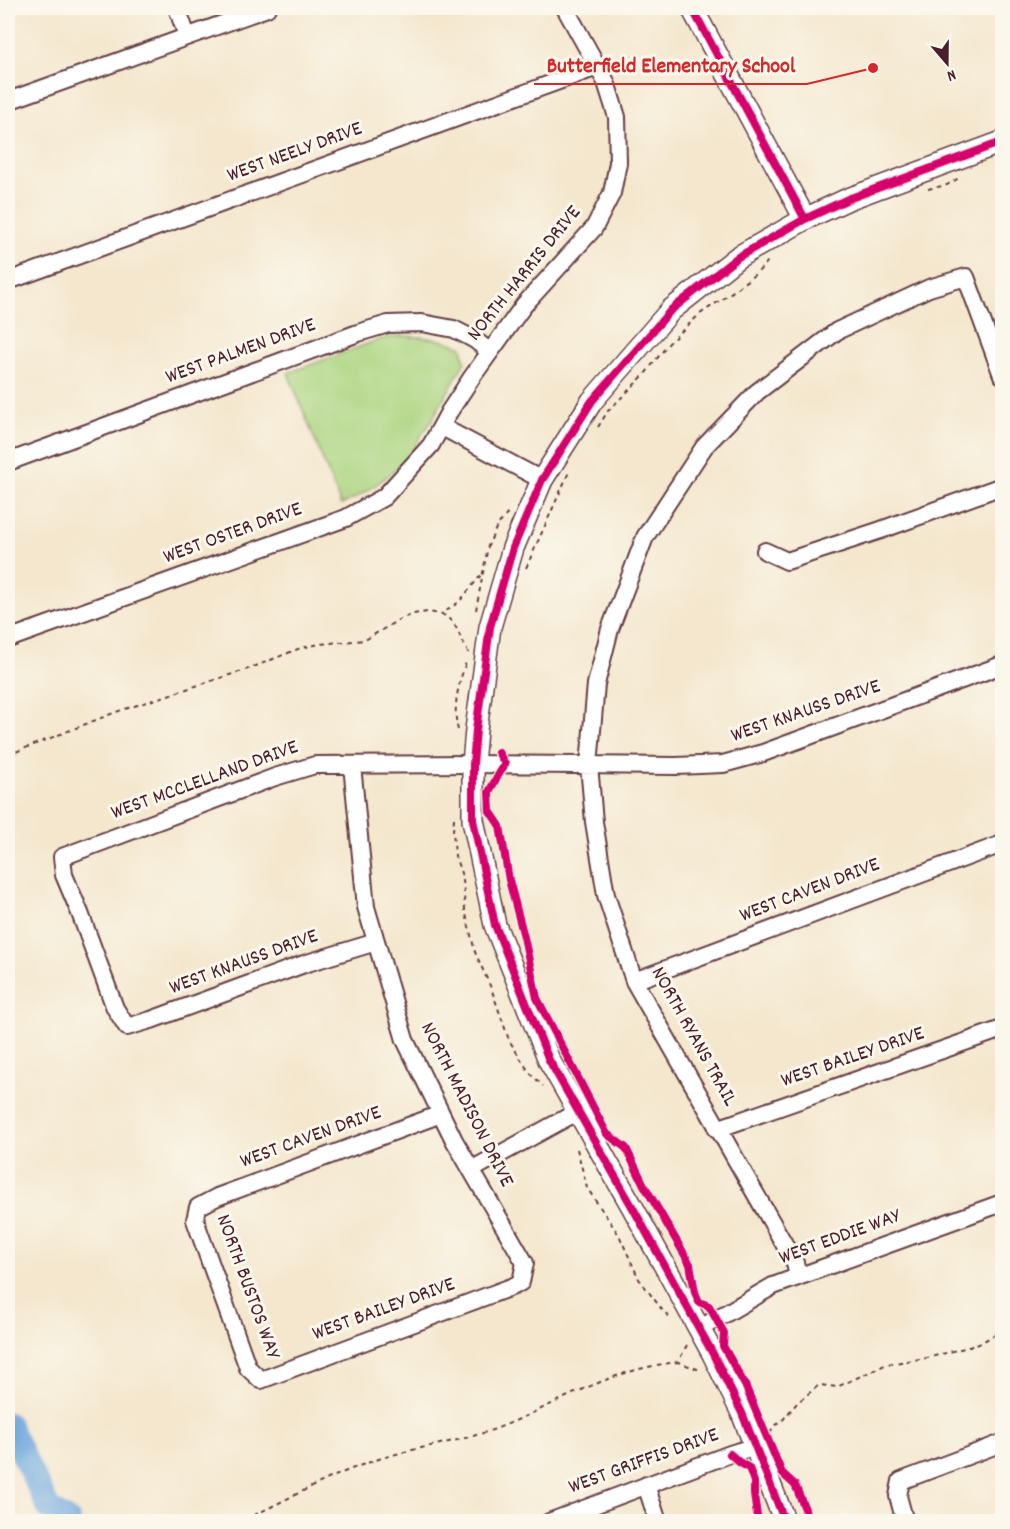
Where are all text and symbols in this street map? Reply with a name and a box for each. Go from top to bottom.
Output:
north arrow [917,33,977,93]
callout: Butterfield Elementary School [534,44,807,84]
text: Butterfield Elementary School [547,52,796,83]
text: N [944,63,959,87]
street label: WEST NEELY DRIVE [223,114,367,191]
street label: NORTH HARRIS DRIVE [461,199,590,348]
street label: WEST PALMEN DRIVE [162,311,321,393]
street label: WEST OSTER DRIVE [159,495,307,573]
street label: WEST KNAUSS DRIVE [727,672,885,752]
street label: WEST MCCLELLAND DRIVE [107,733,303,829]
street label: WEST CAVEN DRIVE [736,850,885,932]
street label: WEST KNAUSS DRIVE [165,922,323,1004]
street label: NORTH RYANS TRAIL [642,962,744,1113]
street label: NORTH MADISON DRIVE [411,1017,521,1193]
street label: WEST BAILEY DRIVE [777,1019,929,1097]
street label: WEST CAVEN DRIVE [236,1098,386,1177]
street label: WEST EDDIE WAY [775,1202,906,1274]
street label: NORTH BUSTOS WAY [207,1211,287,1365]
street label: WEST BAILEY DRIVE [308,1270,460,1350]
street label: WEST GRIFFIS DRIVE [565,1421,724,1503]

